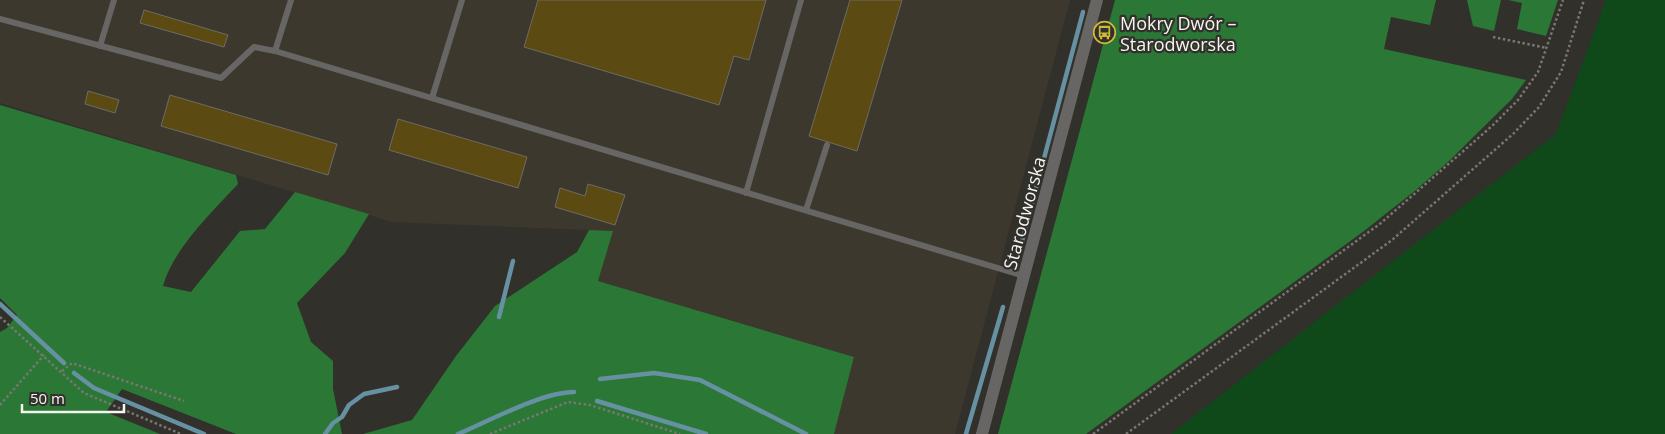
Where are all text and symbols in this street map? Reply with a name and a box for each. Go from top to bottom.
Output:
place label: Mokry Dwór – Starodworska [1120,11,1236,56]
bus stop icon: Mokry Dwór – Starodworska [1092,21,1116,45]
street label: Starodworska [997,154,1051,272]
scale bar [22,382,125,414]
text: 50 m [30,388,65,408]

